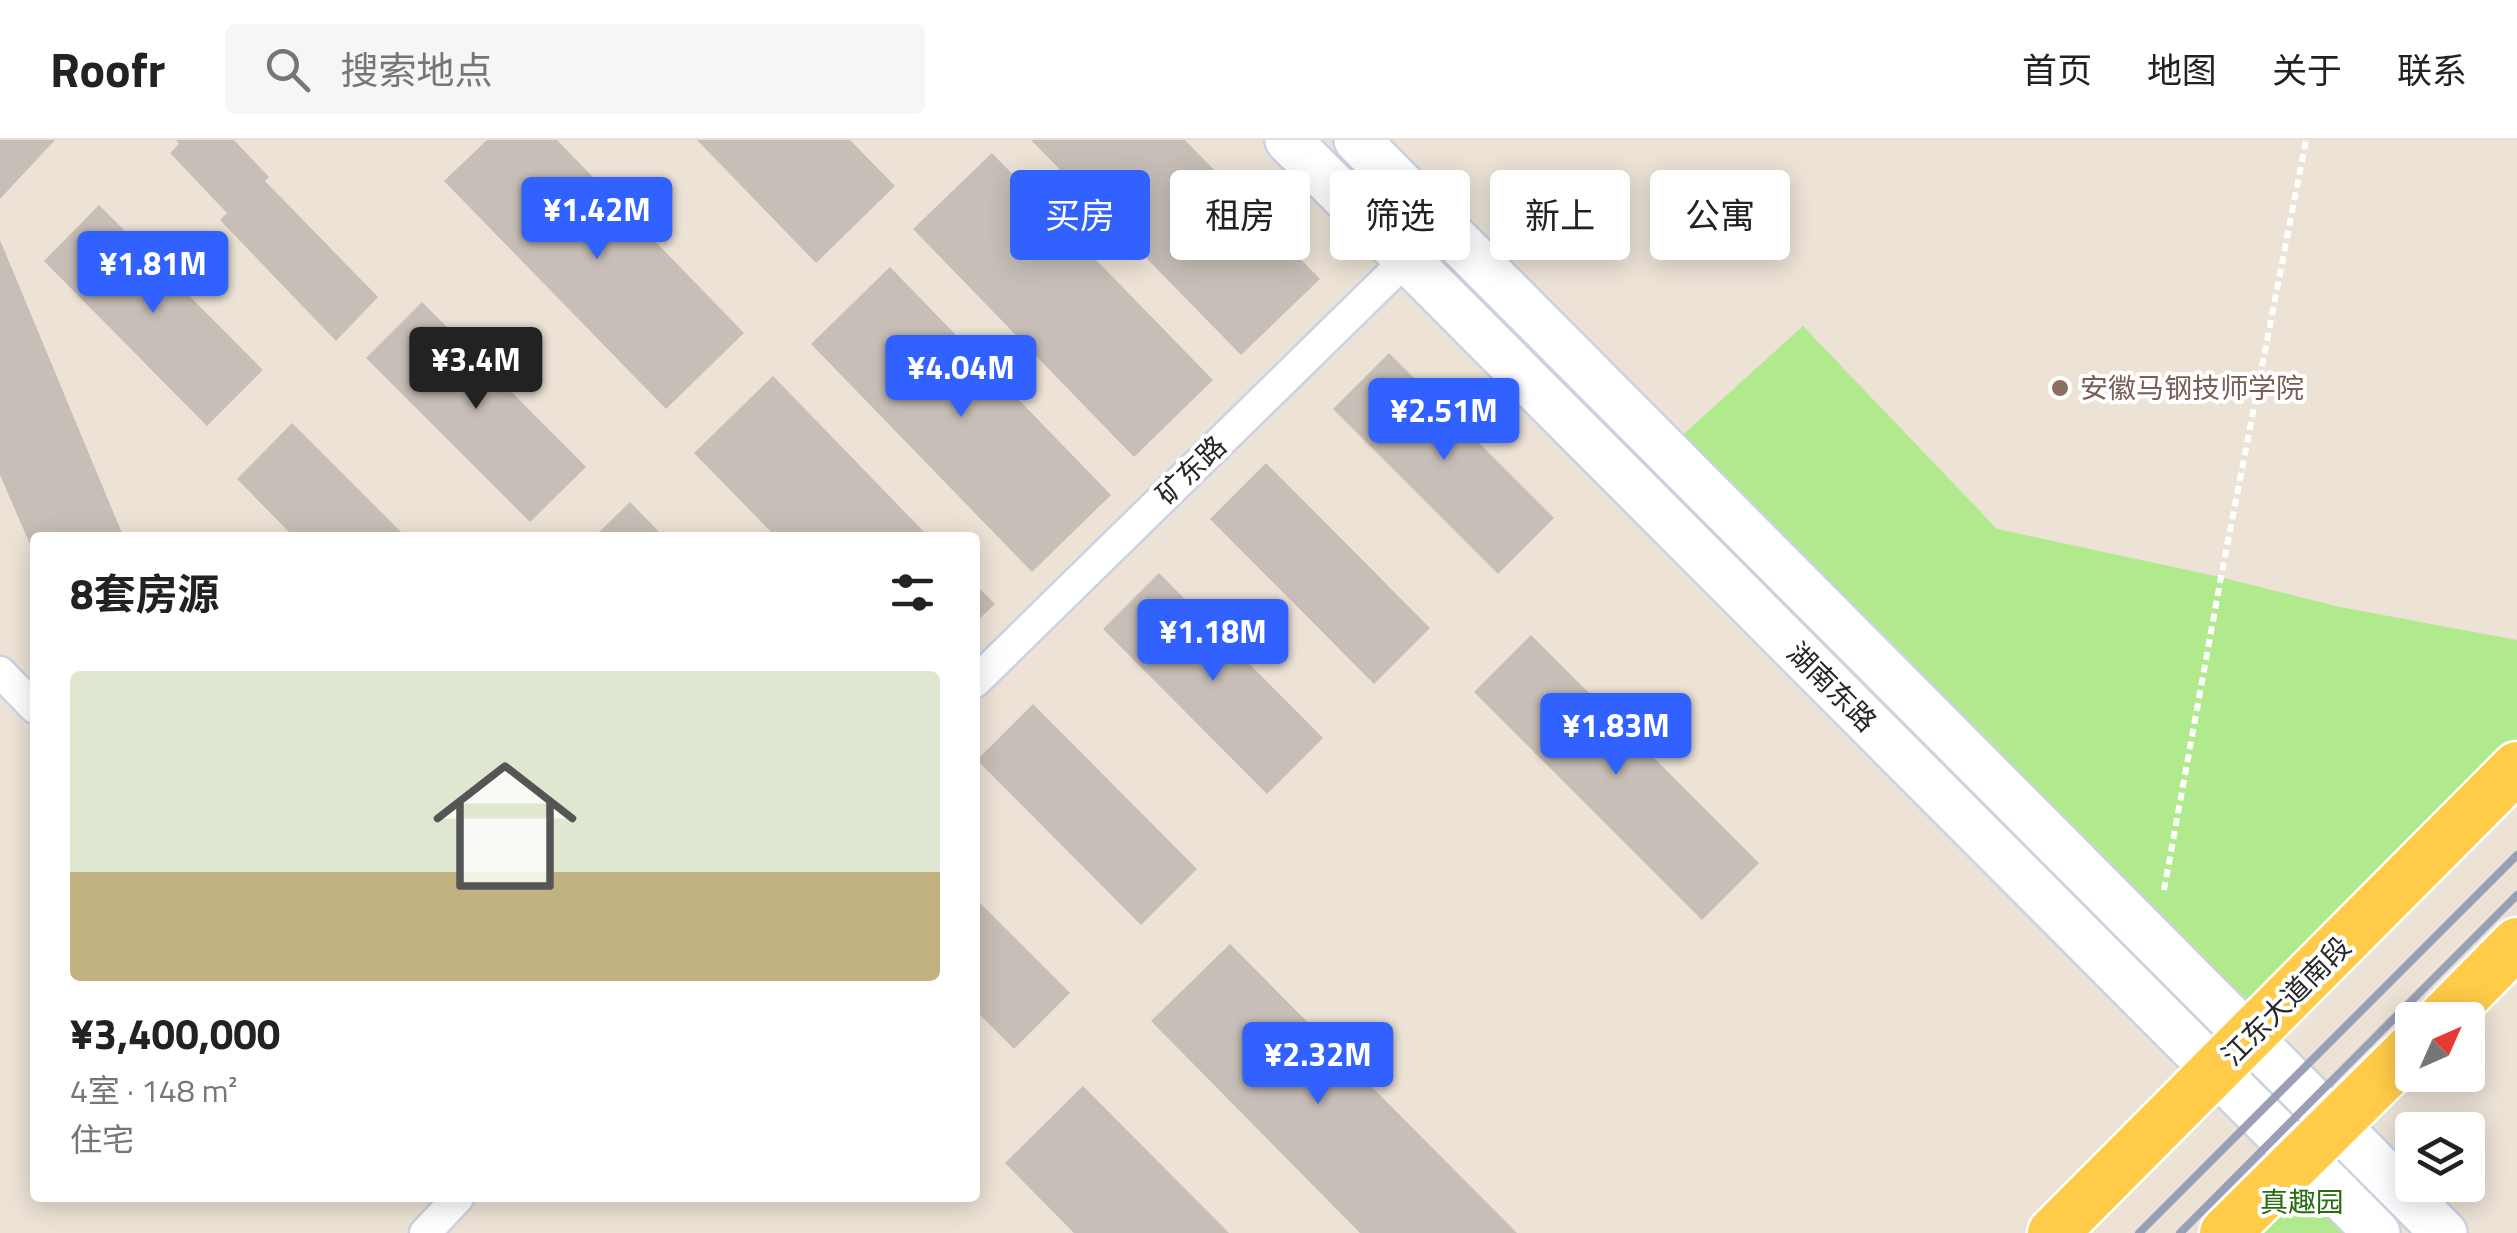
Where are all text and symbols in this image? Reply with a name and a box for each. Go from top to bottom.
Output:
search box [225,24,925,114]
text: Roofr [50,33,165,106]
text: 搜索地点 [340,41,492,99]
icon: search [260,42,315,97]
text: 首页 [2022,43,2092,97]
text: 地图 [2147,43,2217,97]
text: 关于 [2272,43,2342,97]
text: 联系 [2397,43,2467,97]
chip: 买房 [1010,170,1150,260]
chip: 租房 [1170,170,1310,260]
chip: 筛选 [1330,170,1470,260]
chip: 新上 [1490,170,1630,260]
chip: 公寓 [1650,170,1790,260]
pin: ¥1.42M [516,177,678,262]
text: ¥1.42M [543,185,651,233]
pin: ¥1.81M [72,231,234,316]
text: ¥1.81M [99,239,207,287]
pin: ¥3.4M [406,327,546,412]
text: ¥3.4M [431,335,521,383]
pin: ¥4.04M [880,335,1042,420]
text: ¥4.04M [907,343,1015,391]
place label: 安徽马钢技师学院 [2080,366,2304,409]
marker: 安徽马钢技师学院 [2049,377,2071,399]
pin: ¥2.51M [1363,378,1525,463]
text: ¥2.51M [1390,386,1498,434]
street label: 矿东路 [1145,425,1236,514]
text: 8套房源 [70,561,220,625]
icon: filters [885,565,940,620]
pin: ¥1.18M [1132,599,1294,684]
text: ¥1.18M [1159,607,1267,655]
street label: 湖南东路 [1778,632,1887,741]
pin: ¥1.83M [1535,693,1697,778]
text: ¥1.83M [1562,701,1670,749]
icon: home [415,736,595,916]
street label: 江东大道南段 [2211,926,2360,1075]
text: ¥3,400,000 [70,1001,280,1065]
north arrow [2395,1002,2485,1092]
map controls [2395,1002,2485,1202]
pin: ¥2.32M [1237,1022,1399,1107]
text: ¥2.32M [1264,1030,1372,1078]
text: 4室 · 148 m² [70,1066,237,1114]
button: layers [2395,1112,2485,1202]
text: 住宅 [70,1115,134,1163]
park label: 真趣园 [2260,1180,2344,1223]

